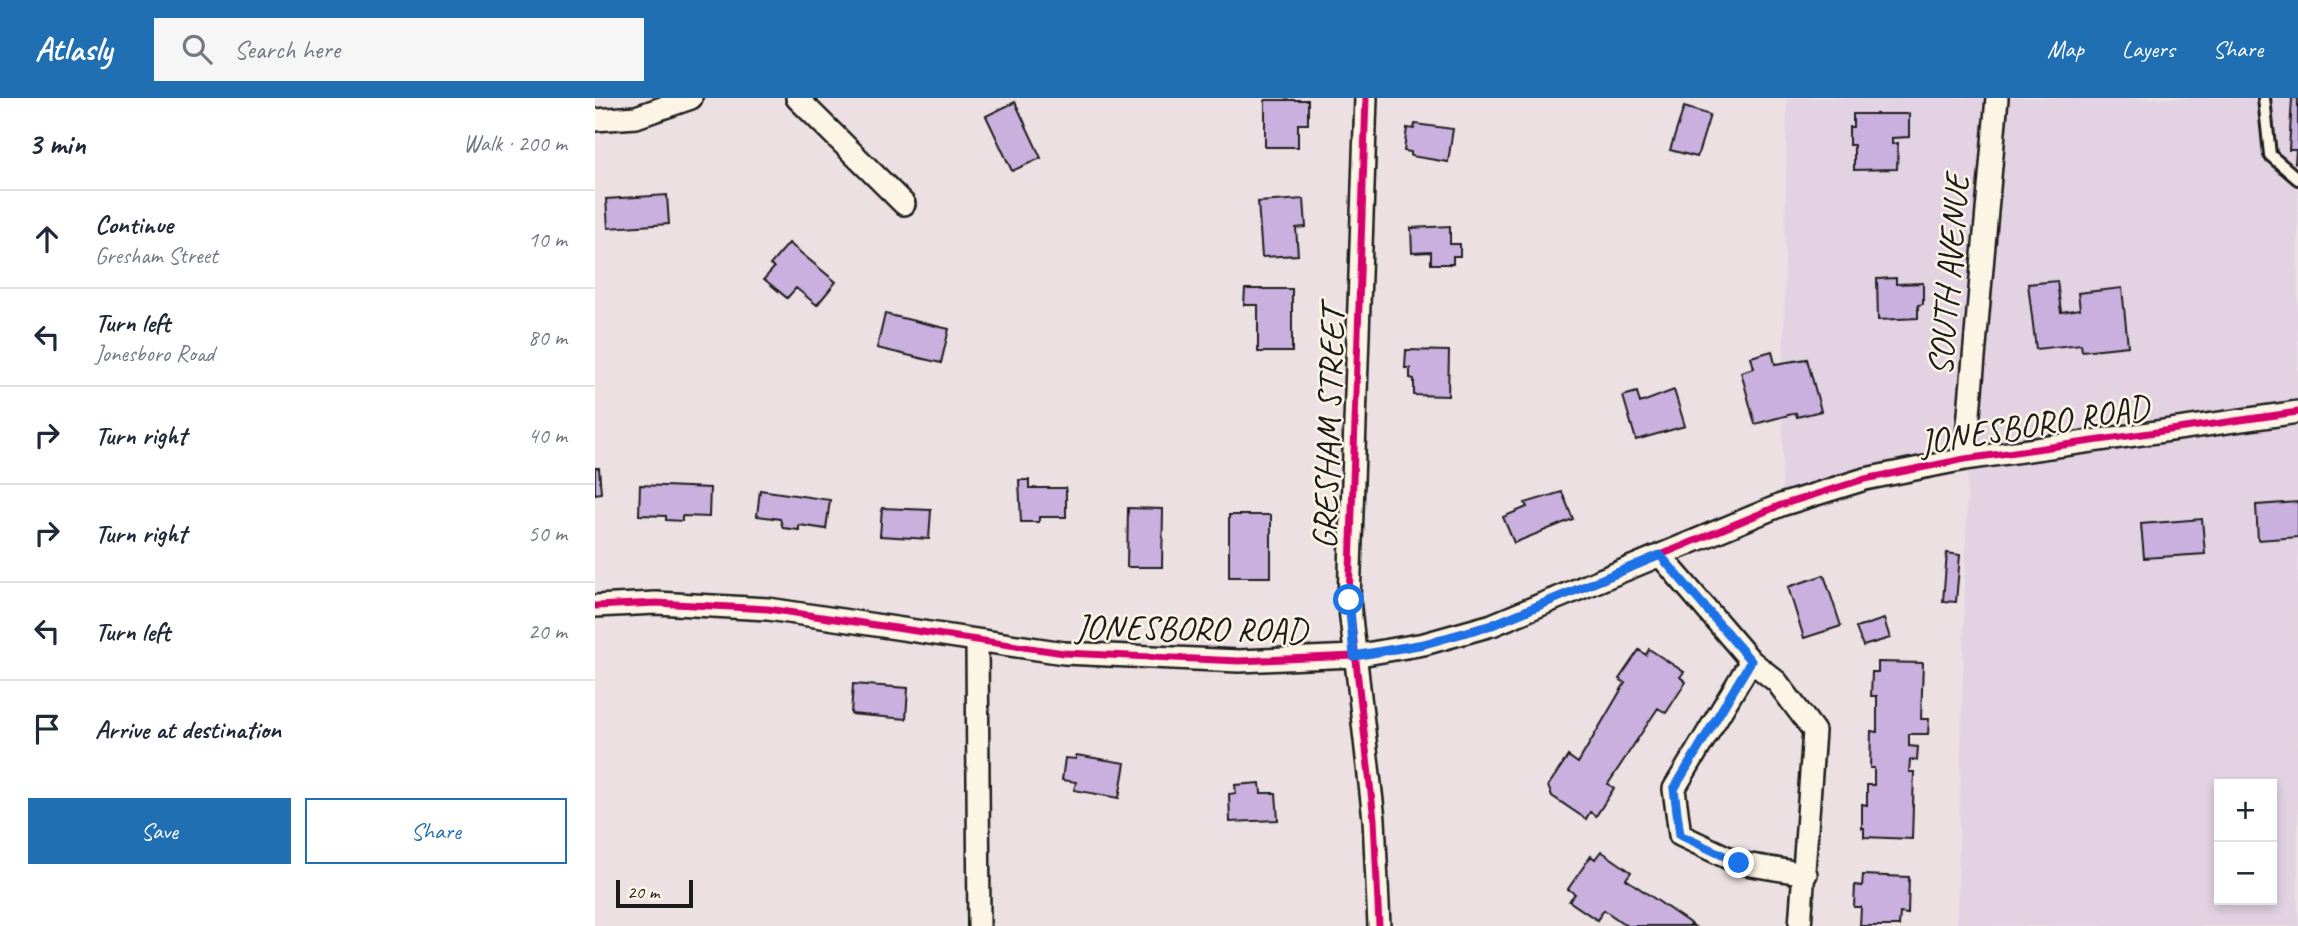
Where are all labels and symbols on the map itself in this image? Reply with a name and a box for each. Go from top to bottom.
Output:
street label: SOUTH AVENUE [1917,168,1980,378]
street label: GRESHAM STREET [1302,297,1356,550]
street label: JONESBORO ROAD [1914,384,2155,465]
route start [1333,584,1364,615]
street label: JONESBORO ROAD [1073,604,1310,653]
route end [1723,847,1754,878]
scale bar [616,877,693,909]

